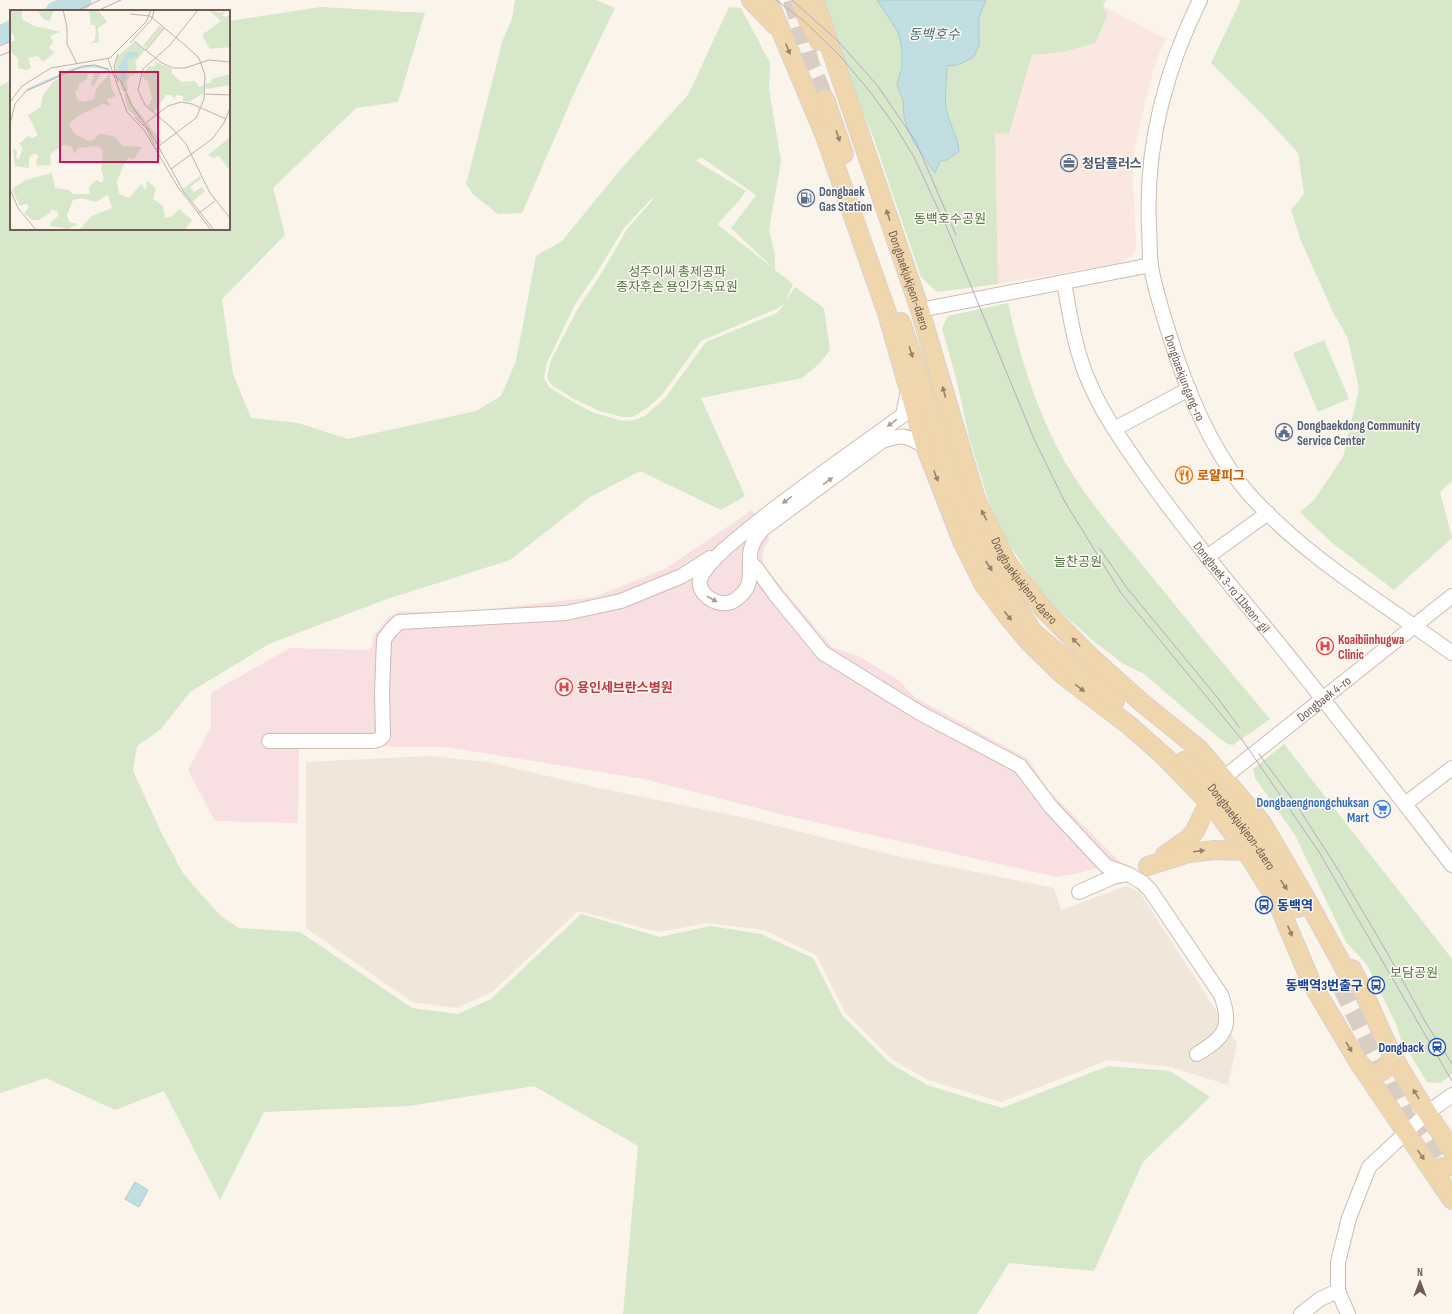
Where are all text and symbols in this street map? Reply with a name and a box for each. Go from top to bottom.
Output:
inset map [10,10,230,230]
water label: 동백호수 [908,26,961,43]
one-way arrow [785,44,791,55]
one-way arrow [835,131,841,143]
office icon: 청담플러스 [1059,153,1079,173]
place label: 청담플러스 [1082,156,1142,172]
place label: Dongbaek Gas Station [819,184,872,215]
fuel station icon: Dongbaek Gas Station [796,188,816,208]
one-way arrow [885,208,891,220]
park label: 동백호수공원 [914,211,986,227]
street label: Dongbaekjukjeon-daero [884,229,932,332]
park label: 성주이씨 총제공파 종자후손 용인가족묘원 [616,264,738,295]
street label: Dongbaekjungang-ro [1161,333,1208,424]
one-way arrow [908,347,914,359]
one-way arrow [941,386,947,398]
place label: Dongbaekdong Community Service Center [1297,418,1421,449]
one-way arrow [886,419,897,427]
public building icon: Dongbaekdong Community Service Center [1274,422,1294,442]
restaurant icon: 로얄피그 [1174,465,1194,485]
place label: 로얄피그 [1197,468,1245,484]
one-way arrow [934,470,940,482]
one-way arrow [822,476,833,485]
one-way arrow [781,496,792,504]
one-way arrow [981,510,987,521]
street label: Dongbaekjukjeon-daero [987,535,1060,628]
street label: Dongbaek 3-ro 11beon-gil [1190,539,1273,636]
park label: 늘찬공원 [1054,554,1102,570]
one-way arrow [986,560,993,572]
one-way arrow [706,596,718,603]
one-way arrow [1003,610,1012,621]
place label: Koaibiinhugwa Clinic [1338,632,1404,663]
hospital icon: Koaibiinhugwa Clinic [1315,636,1335,656]
one-way arrow [1071,637,1081,647]
street label: Dongbaek 4-ro [1294,673,1354,725]
hospital icon: 용인세브란스병원 [554,677,574,697]
place label: 용인세브란스병원 [577,680,673,696]
one-way arrow [1074,684,1085,692]
street label: Dongbaekjukjeon-daero [1204,781,1279,873]
place label: Dongbaengnongchuksan Mart [1257,795,1370,826]
supermarket icon: Dongbaengnongchuksan Mart [1372,799,1392,819]
one-way arrow [1193,848,1205,854]
one-way arrow [1280,880,1288,890]
bus stop icon: 동백역 [1254,895,1274,915]
place label: 동백역 [1277,898,1313,914]
one-way arrow [1287,926,1293,938]
park label: 보담공원 [1390,965,1438,981]
bus stop icon: 동백역3번출구 [1366,975,1386,995]
place label: 동백역3번출구 [1285,978,1363,994]
station icon: Dongback [1427,1037,1447,1057]
place label: Dongback [1378,1040,1425,1056]
one-way arrow [1346,1041,1353,1053]
one-way arrow [1412,1088,1419,1100]
one-way arrow [1417,1150,1425,1160]
north arrow [1400,1262,1440,1302]
text: N [1417,1266,1423,1279]

